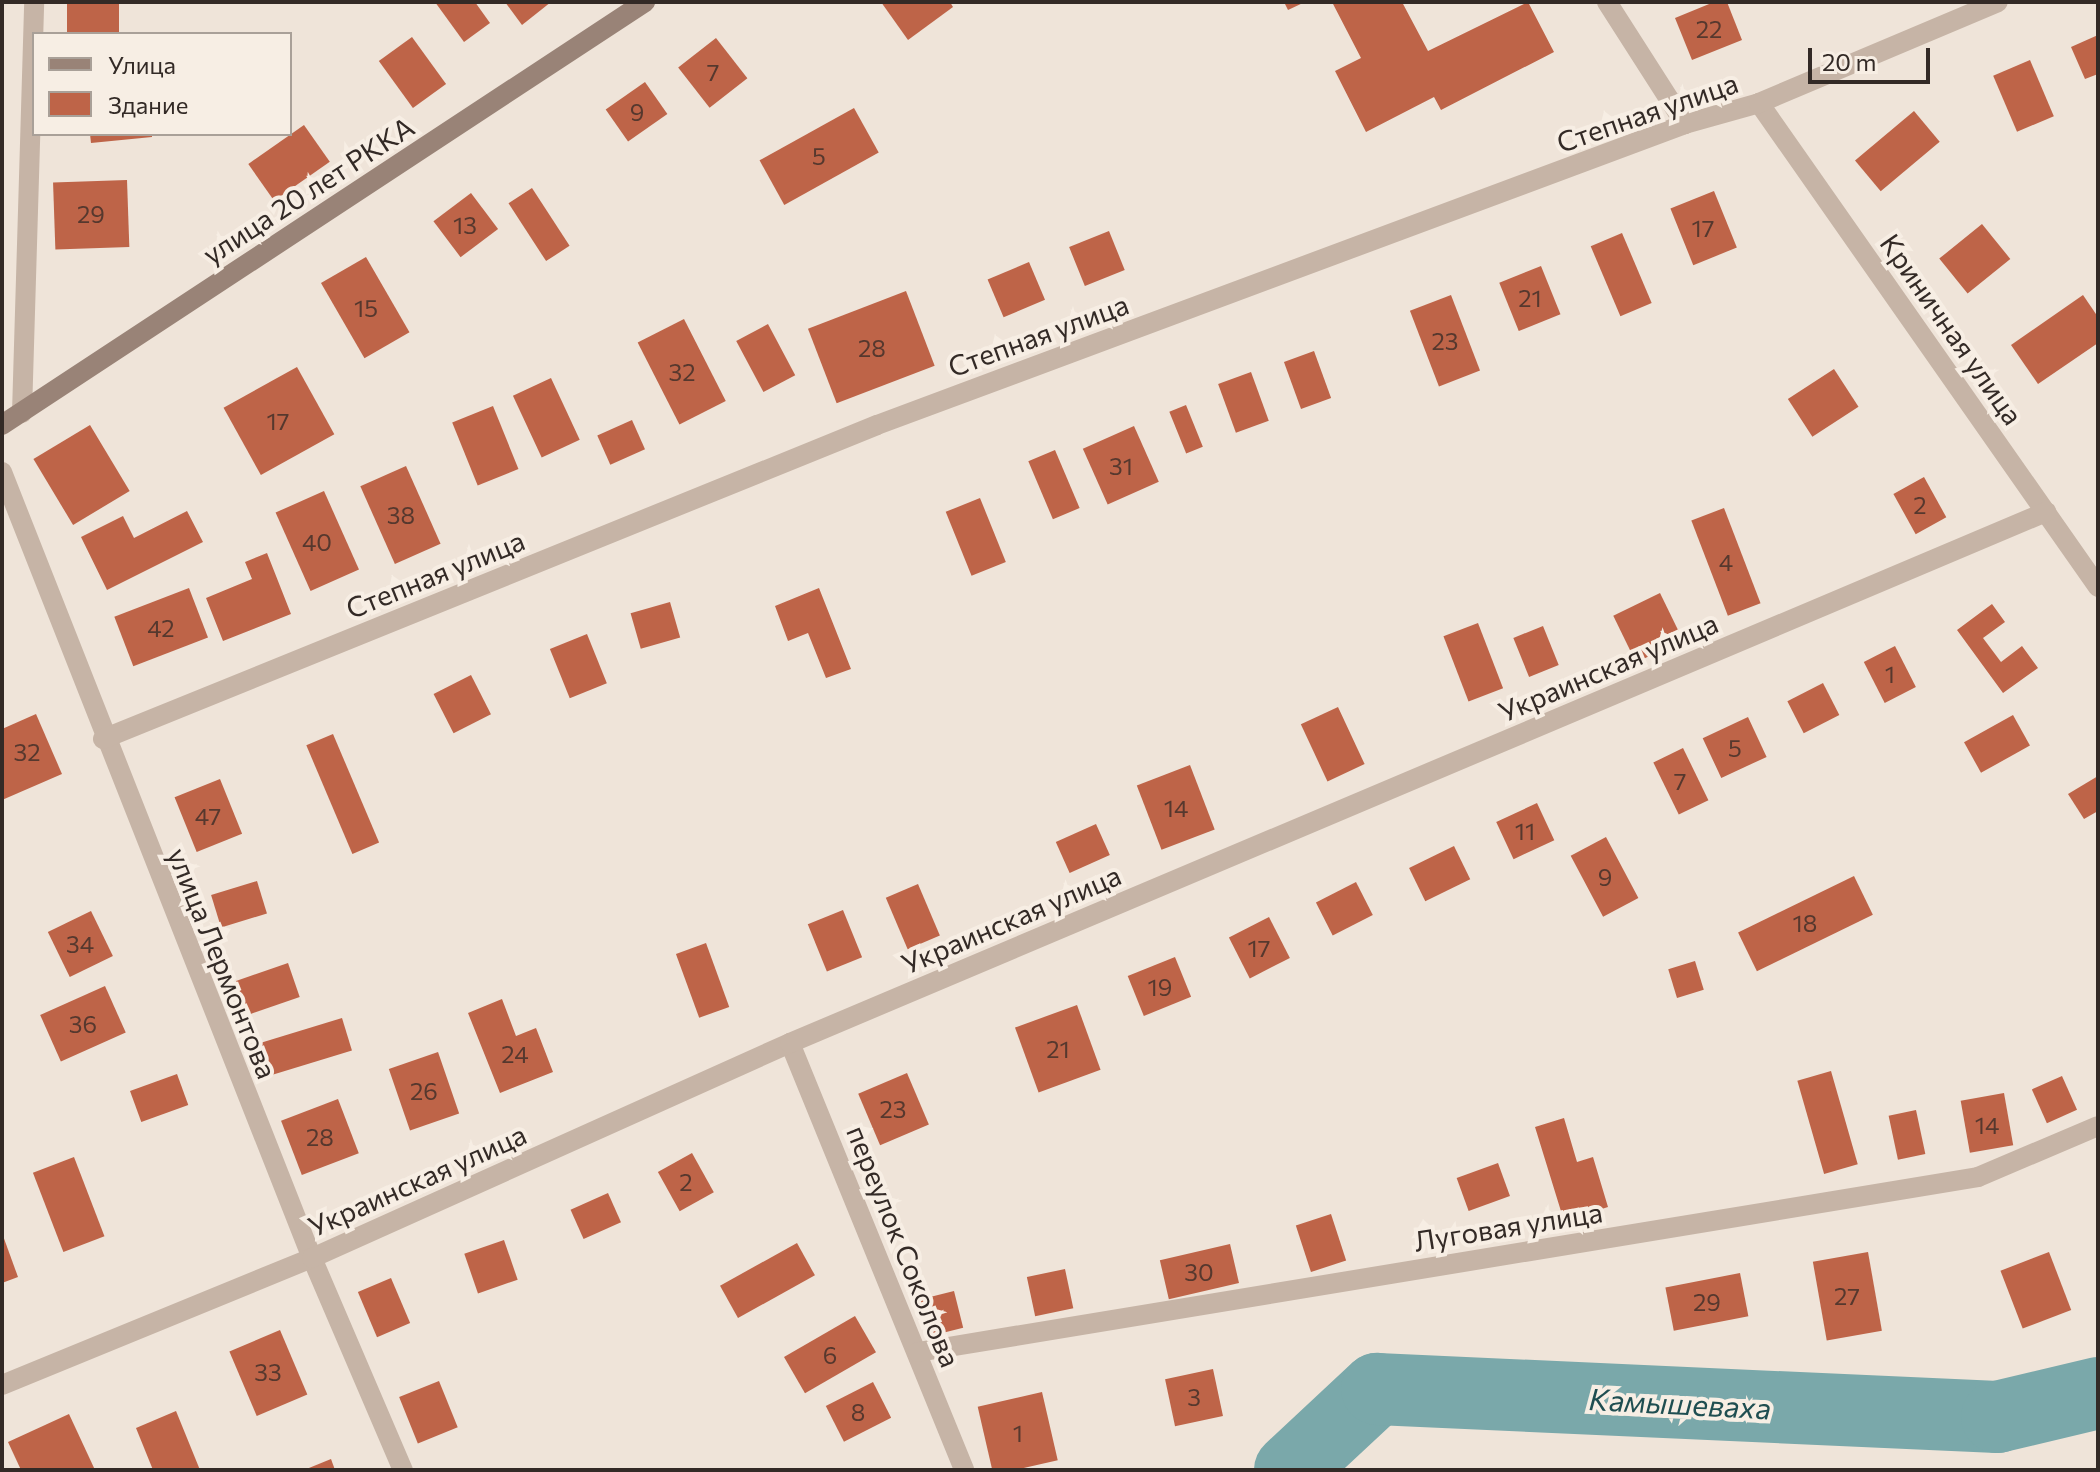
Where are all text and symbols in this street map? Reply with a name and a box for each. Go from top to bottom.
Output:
house number: 22 [1696,15,1722,43]
legend [32,32,292,136]
scale bar [1812,32,1934,82]
text: 20 m [1822,47,1876,76]
text: Улица [108,50,176,79]
house number: 7 [707,58,719,86]
street label: Степная улица [1552,65,1742,159]
text: Здание [108,90,188,119]
house number: 9 [630,98,644,126]
street label: улица 20 лет РККА [196,109,420,271]
house number: 5 [812,142,826,170]
house number: 29 [77,200,105,228]
house number: 13 [453,211,477,239]
house number: 17 [1692,214,1714,242]
street label: Криничная улица [1874,227,2030,431]
house number: 21 [1518,284,1542,312]
street label: Степная улица [943,287,1133,383]
house number: 15 [354,294,378,322]
house number: 23 [1432,327,1458,355]
house number: 28 [858,334,886,362]
house number: 32 [669,358,695,386]
house number: 17 [267,407,289,435]
house number: 31 [1109,452,1133,480]
house number: 2 [1913,491,1927,519]
house number: 38 [387,501,415,529]
street label: Степная улица [341,523,529,625]
house number: 40 [302,528,332,556]
house number: 4 [1719,548,1733,576]
street label: Украинская улица [1493,606,1723,728]
house number: 42 [147,614,175,642]
house number: 1 [1885,660,1895,688]
house number: 5 [1728,734,1742,762]
house number: 32 [14,738,40,766]
house number: 7 [1674,767,1686,795]
house number: 14 [1164,794,1188,822]
house number: 47 [195,802,221,830]
house number: 11 [1515,817,1535,845]
street label: улица Лермонтова [161,843,285,1083]
street label: Украинская улица [896,858,1126,980]
house number: 9 [1598,863,1612,891]
house number: 18 [1793,909,1817,937]
house number: 34 [66,930,94,958]
house number: 17 [1248,934,1270,962]
house number: 19 [1148,973,1172,1001]
house number: 36 [69,1010,97,1038]
house number: 21 [1046,1035,1070,1063]
house number: 24 [501,1040,529,1068]
house number: 26 [410,1077,438,1105]
house number: 23 [880,1095,906,1123]
house number: 14 [1975,1111,1999,1139]
street label: Украинская улица [303,1117,531,1243]
street label: переулок Соколова [840,1120,968,1372]
house number: 28 [306,1123,334,1151]
house number: 2 [679,1168,693,1196]
street label: Луговая улица [1411,1195,1605,1257]
house number: 30 [1184,1258,1214,1286]
house number: 27 [1834,1282,1860,1310]
house number: 29 [1693,1288,1721,1316]
house number: 6 [823,1341,837,1369]
house number: 33 [254,1358,282,1386]
water label: Камышеваха [1588,1380,1772,1426]
house number: 3 [1187,1383,1201,1411]
house number: 8 [851,1398,865,1426]
house number: 1 [1013,1419,1023,1447]

